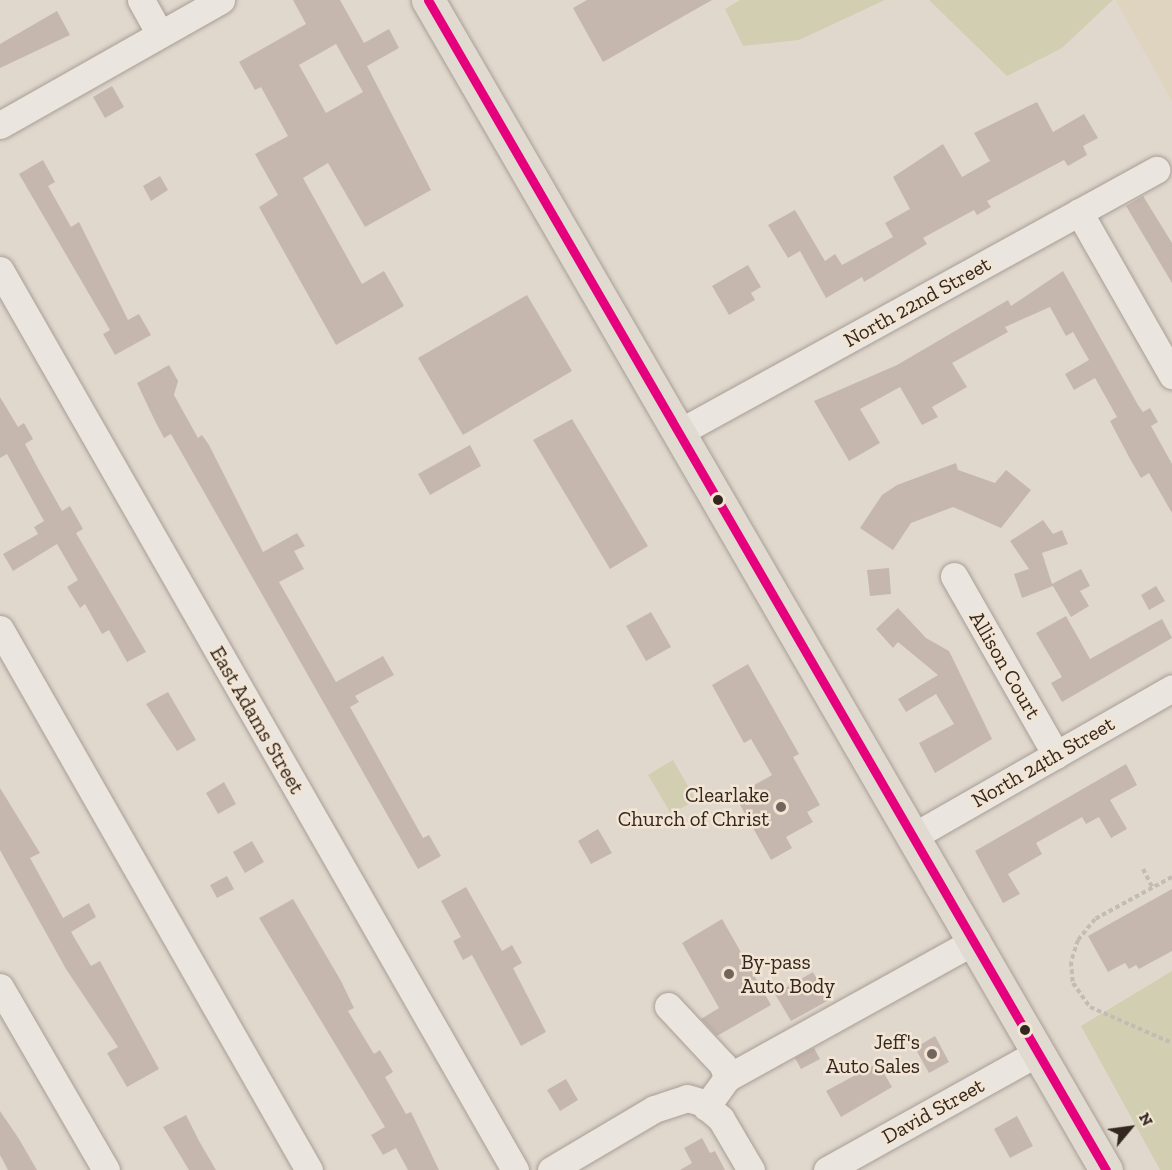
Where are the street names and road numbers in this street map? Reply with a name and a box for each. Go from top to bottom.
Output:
street label: North 22nd Street [839,251,995,353]
street label: Allison Court [964,607,1046,723]
street label: East Adams Street [204,642,310,798]
street label: North 24th Street [967,711,1119,813]
street label: David Street [878,1073,988,1149]

